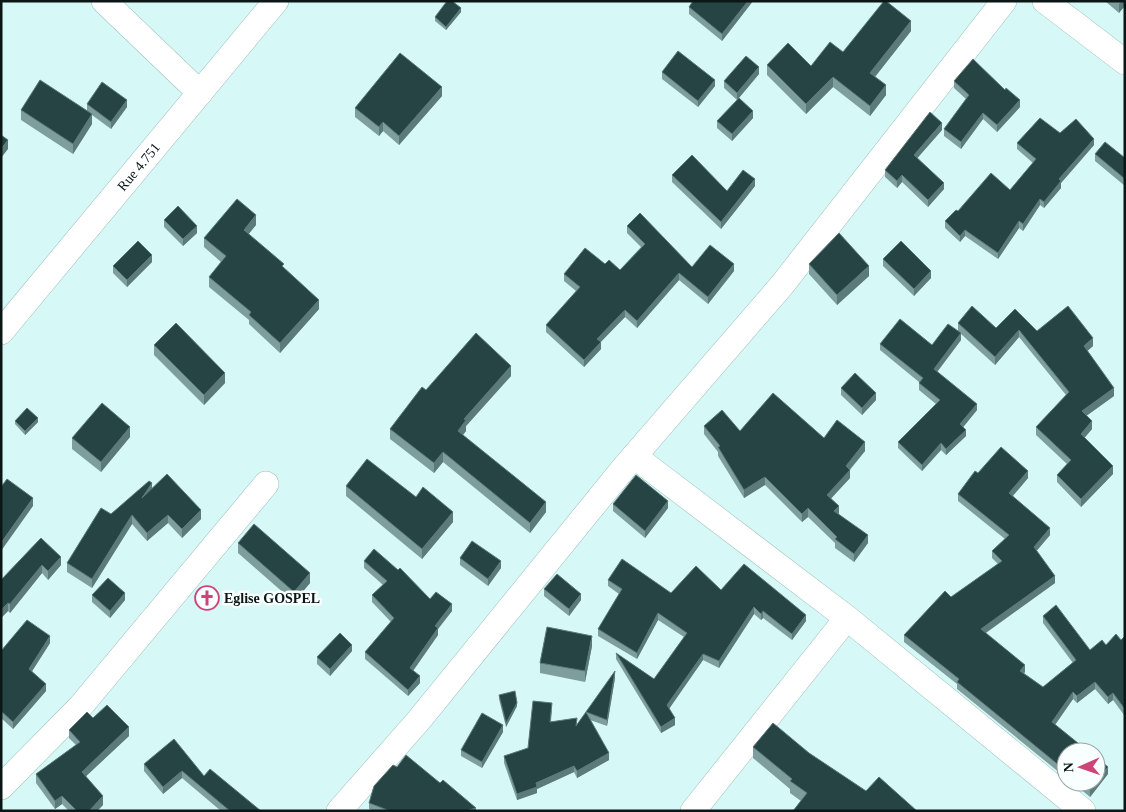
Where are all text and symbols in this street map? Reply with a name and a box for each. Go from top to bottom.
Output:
street label: Rue 4.751 [115,140,163,194]
church icon: Eglise GOSPEL [194,585,220,611]
place label: Eglise GOSPEL [224,591,320,606]
north arrow [1056,742,1106,792]
text: N [1061,762,1076,773]

